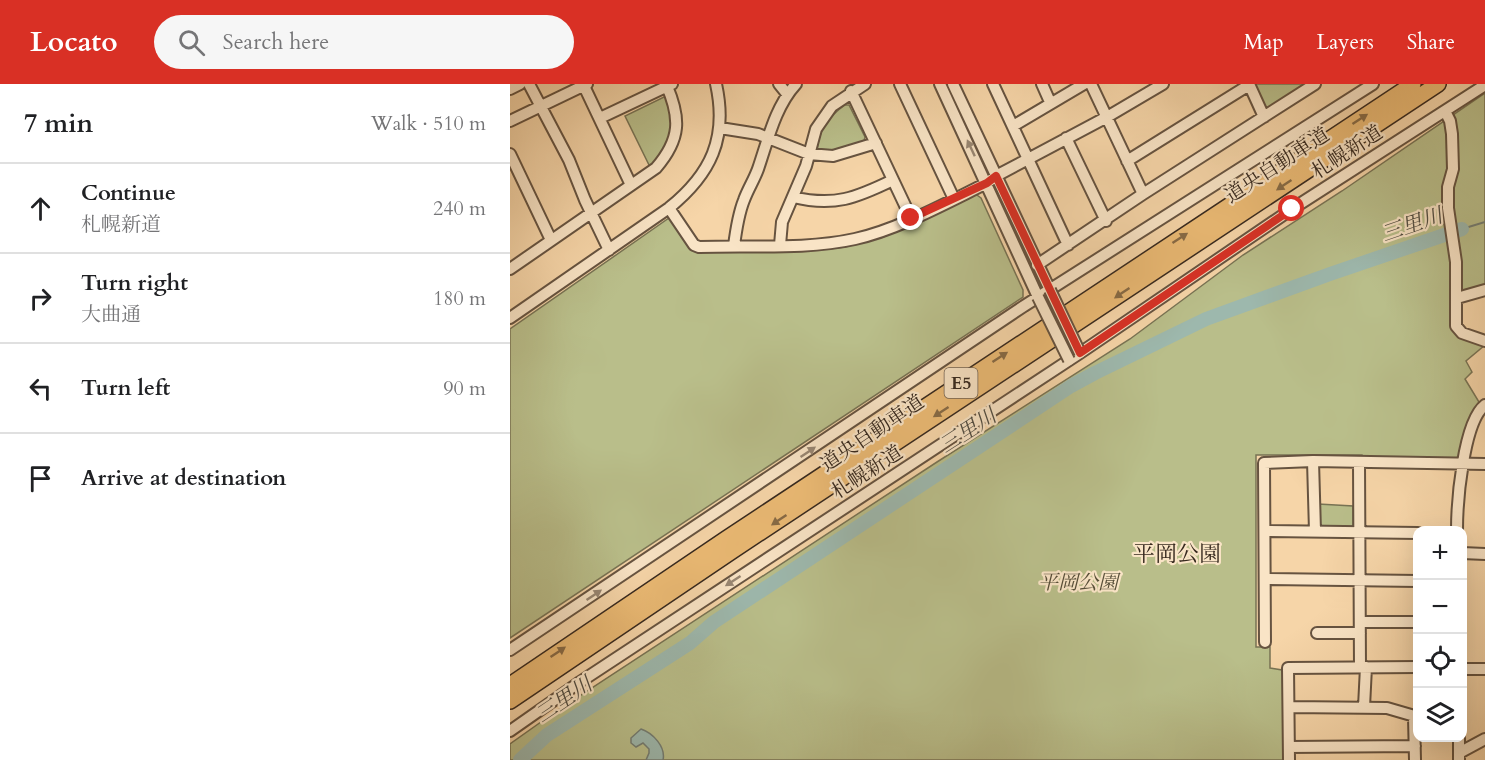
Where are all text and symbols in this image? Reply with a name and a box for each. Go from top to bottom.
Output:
search box [154,15,574,69]
text: Locato [30,23,118,61]
icon: search [175,26,208,59]
text: Search here [223,27,329,57]
text: Map [1244,28,1284,57]
text: Layers [1317,28,1374,57]
text: Share [1407,28,1455,57]
text: 7 min [24,106,93,141]
text: Walk · 510 m [371,110,486,137]
one-way arrow [1352,114,1368,125]
street label: 札幌新道 [1306,119,1388,185]
street label: 道央自動車道 [1219,121,1335,209]
one-way arrow [966,140,975,157]
text: Continue [81,178,176,208]
one-way arrow [1276,180,1292,191]
icon: ahead [24,192,57,225]
text: 240 m [433,195,486,222]
route start [1278,195,1304,221]
water label: 三里川 [1377,200,1448,249]
route end [897,204,923,230]
text: 札幌新道 [81,211,161,238]
one-way arrow [1172,233,1188,244]
text: Turn right [81,268,188,298]
icon: right [24,282,57,315]
text: 180 m [433,285,486,312]
one-way arrow [1114,287,1130,299]
text: 大曲通 [81,301,141,328]
one-way arrow [992,352,1008,363]
road number: E5 [944,368,978,398]
icon: left [24,372,57,405]
text: Turn left [81,373,170,403]
text: 90 m [443,375,486,402]
street label: 道央自動車道 [815,388,929,478]
water label: 三里川 [934,401,1004,460]
one-way arrow [934,406,950,418]
street label: 札幌新道 [826,439,908,505]
one-way arrow [800,446,817,457]
icon: arrive [24,462,57,495]
text: Arrive at destination [81,463,286,493]
one-way arrow [771,514,787,525]
map controls [1413,526,1467,742]
button: + [1413,526,1467,580]
district label: 平岡公園 [1133,539,1221,569]
park label: 平岡公園 [1038,569,1121,596]
one-way arrow [725,576,741,587]
button: − [1413,580,1467,634]
one-way arrow [586,589,602,600]
button: locate [1413,634,1467,688]
one-way arrow [550,647,566,658]
water label: 三里川 [530,669,600,730]
button: layers [1413,688,1467,742]

